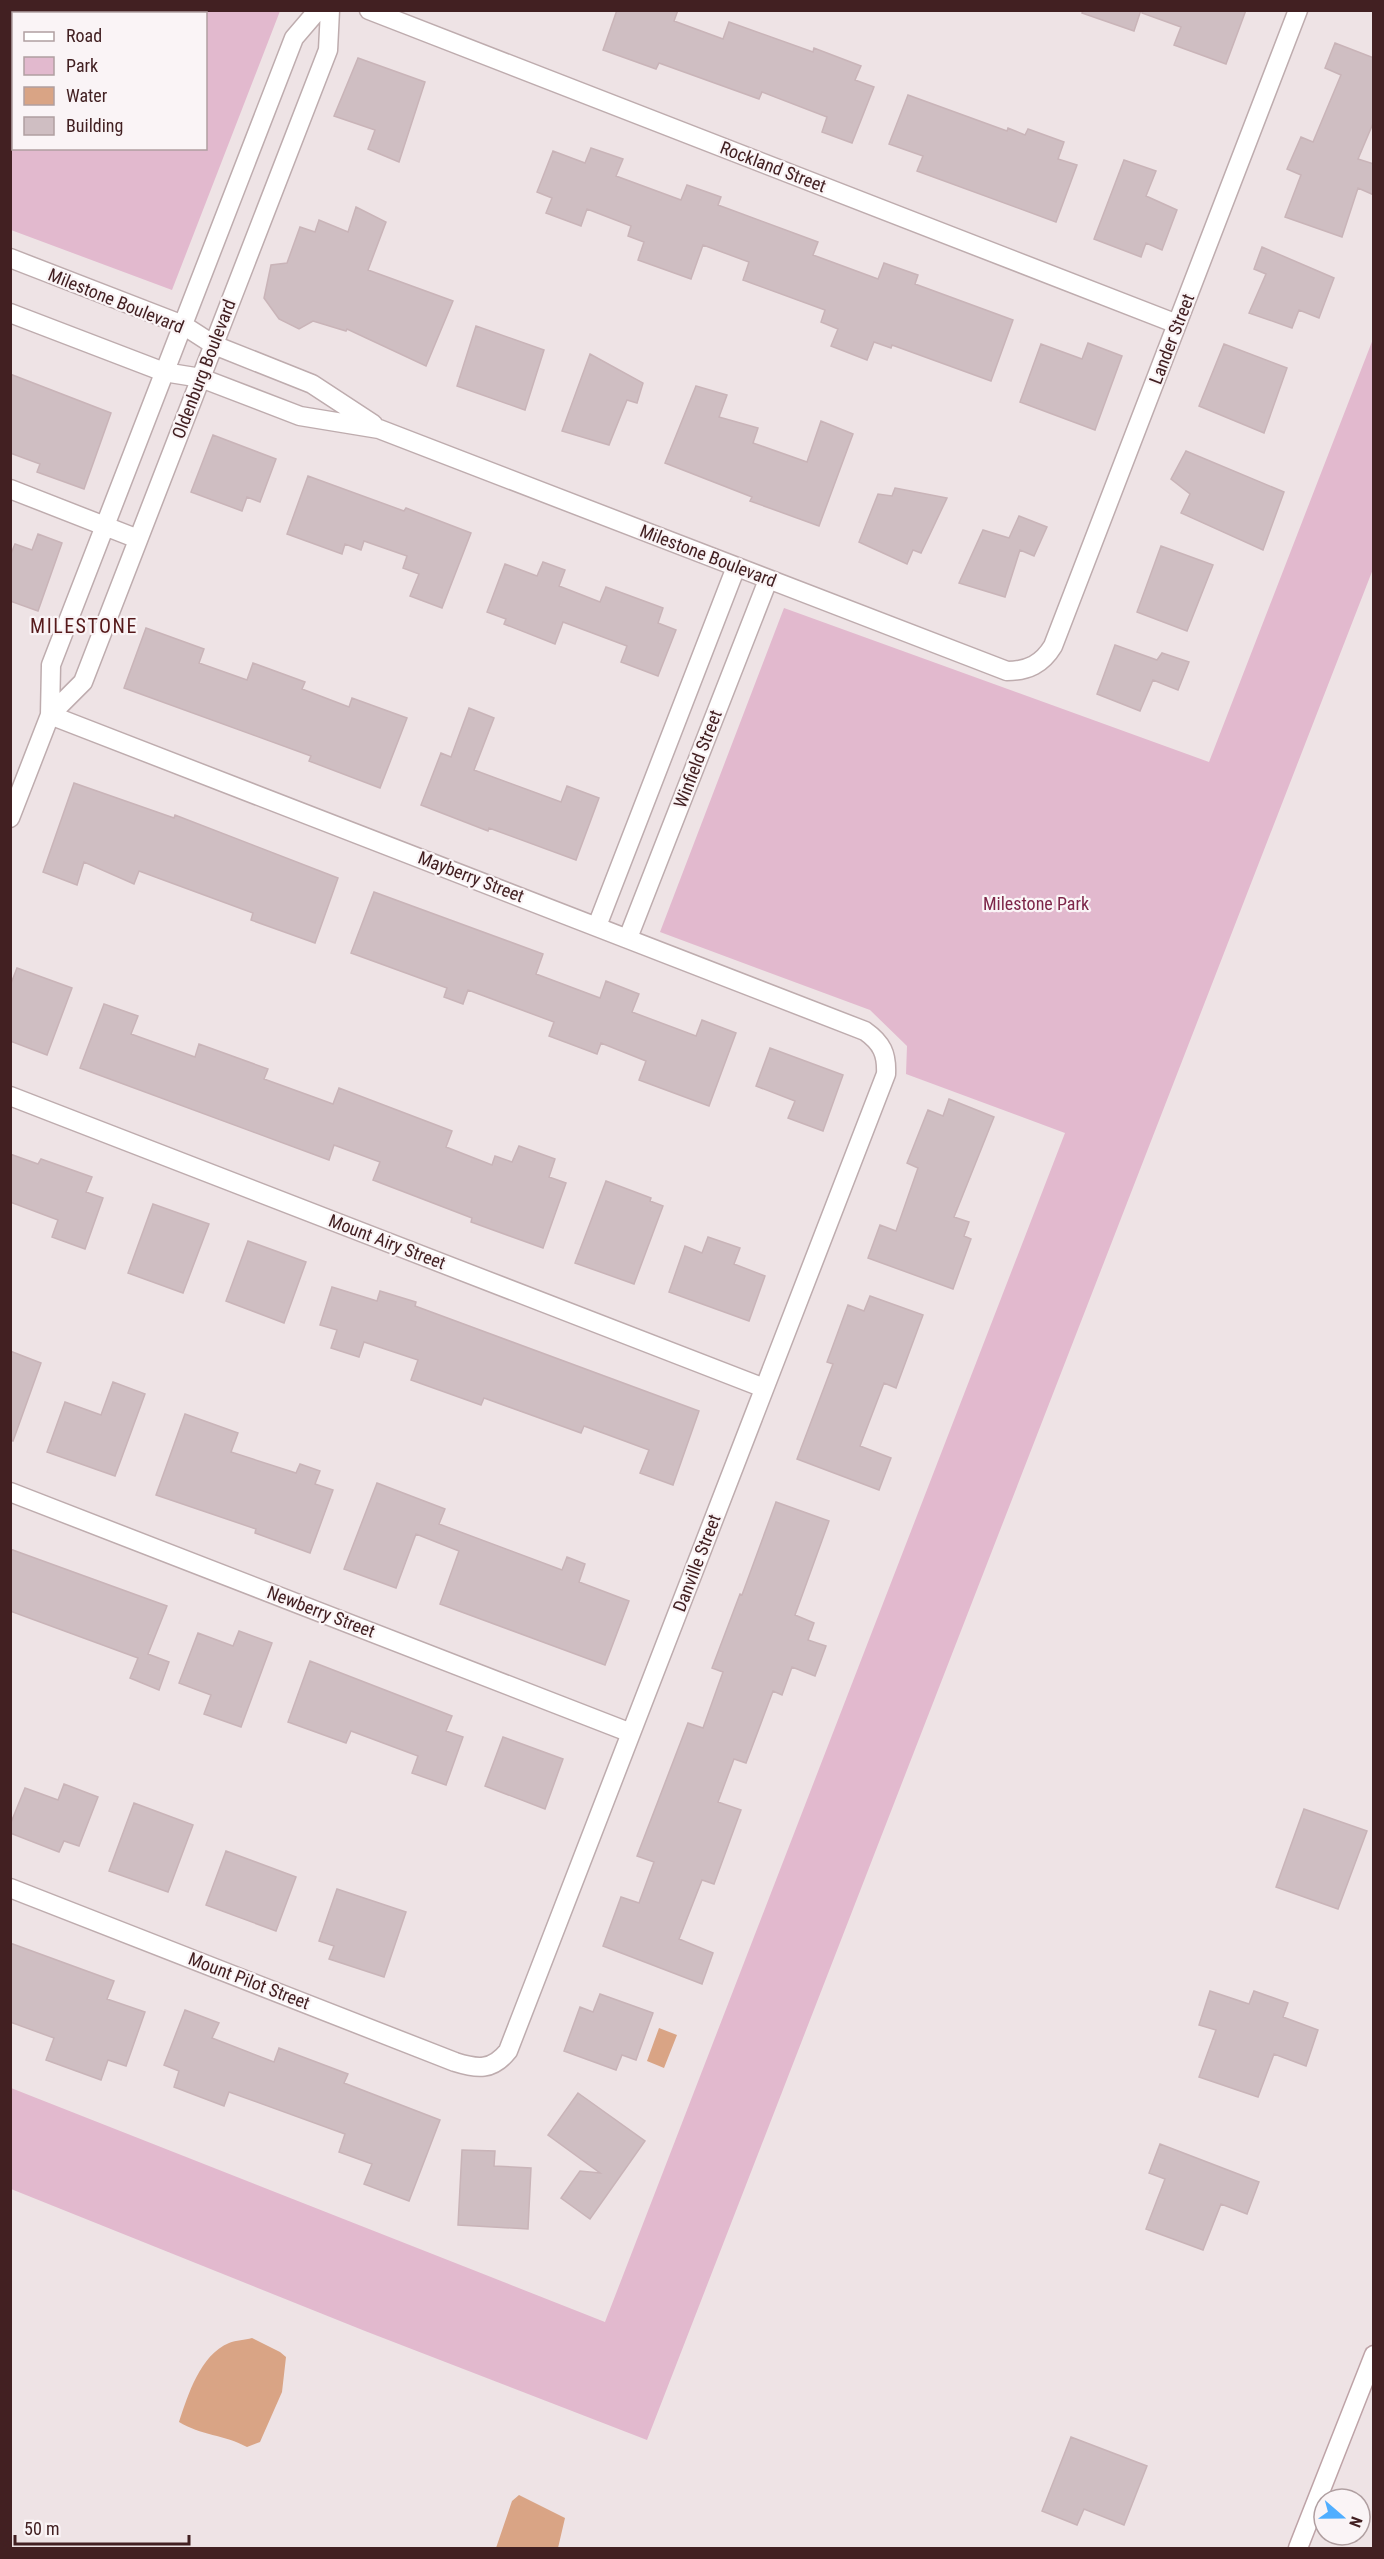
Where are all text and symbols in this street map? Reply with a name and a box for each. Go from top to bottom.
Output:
legend [12,12,207,150]
text: Road [66,25,102,46]
text: Park [66,55,98,76]
text: Water [66,85,108,106]
text: Building [66,115,123,136]
street label: Rockland Street [717,137,829,196]
street label: Milestone Boulevard [45,264,187,337]
street label: Lander Street [1145,291,1198,387]
street label: Oldenburg Boulevard [167,296,240,441]
street label: Milestone Boulevard [637,520,779,591]
district label: MILESTONE [30,614,138,638]
street label: Winfield Street [669,707,726,811]
street label: Mayberry Street [415,847,527,906]
park label: Milestone Park [983,893,1089,914]
street label: Mount Airy Street [326,1210,449,1273]
street label: Danville Street [668,1511,725,1614]
street label: Newberry Street [264,1581,378,1642]
street label: Mount Pilot Street [185,1948,313,2013]
north arrow [1312,2487,1372,2547]
scale bar [15,2508,189,2546]
text: N [1345,2514,1366,2530]
text: 50 m [24,2518,59,2539]

